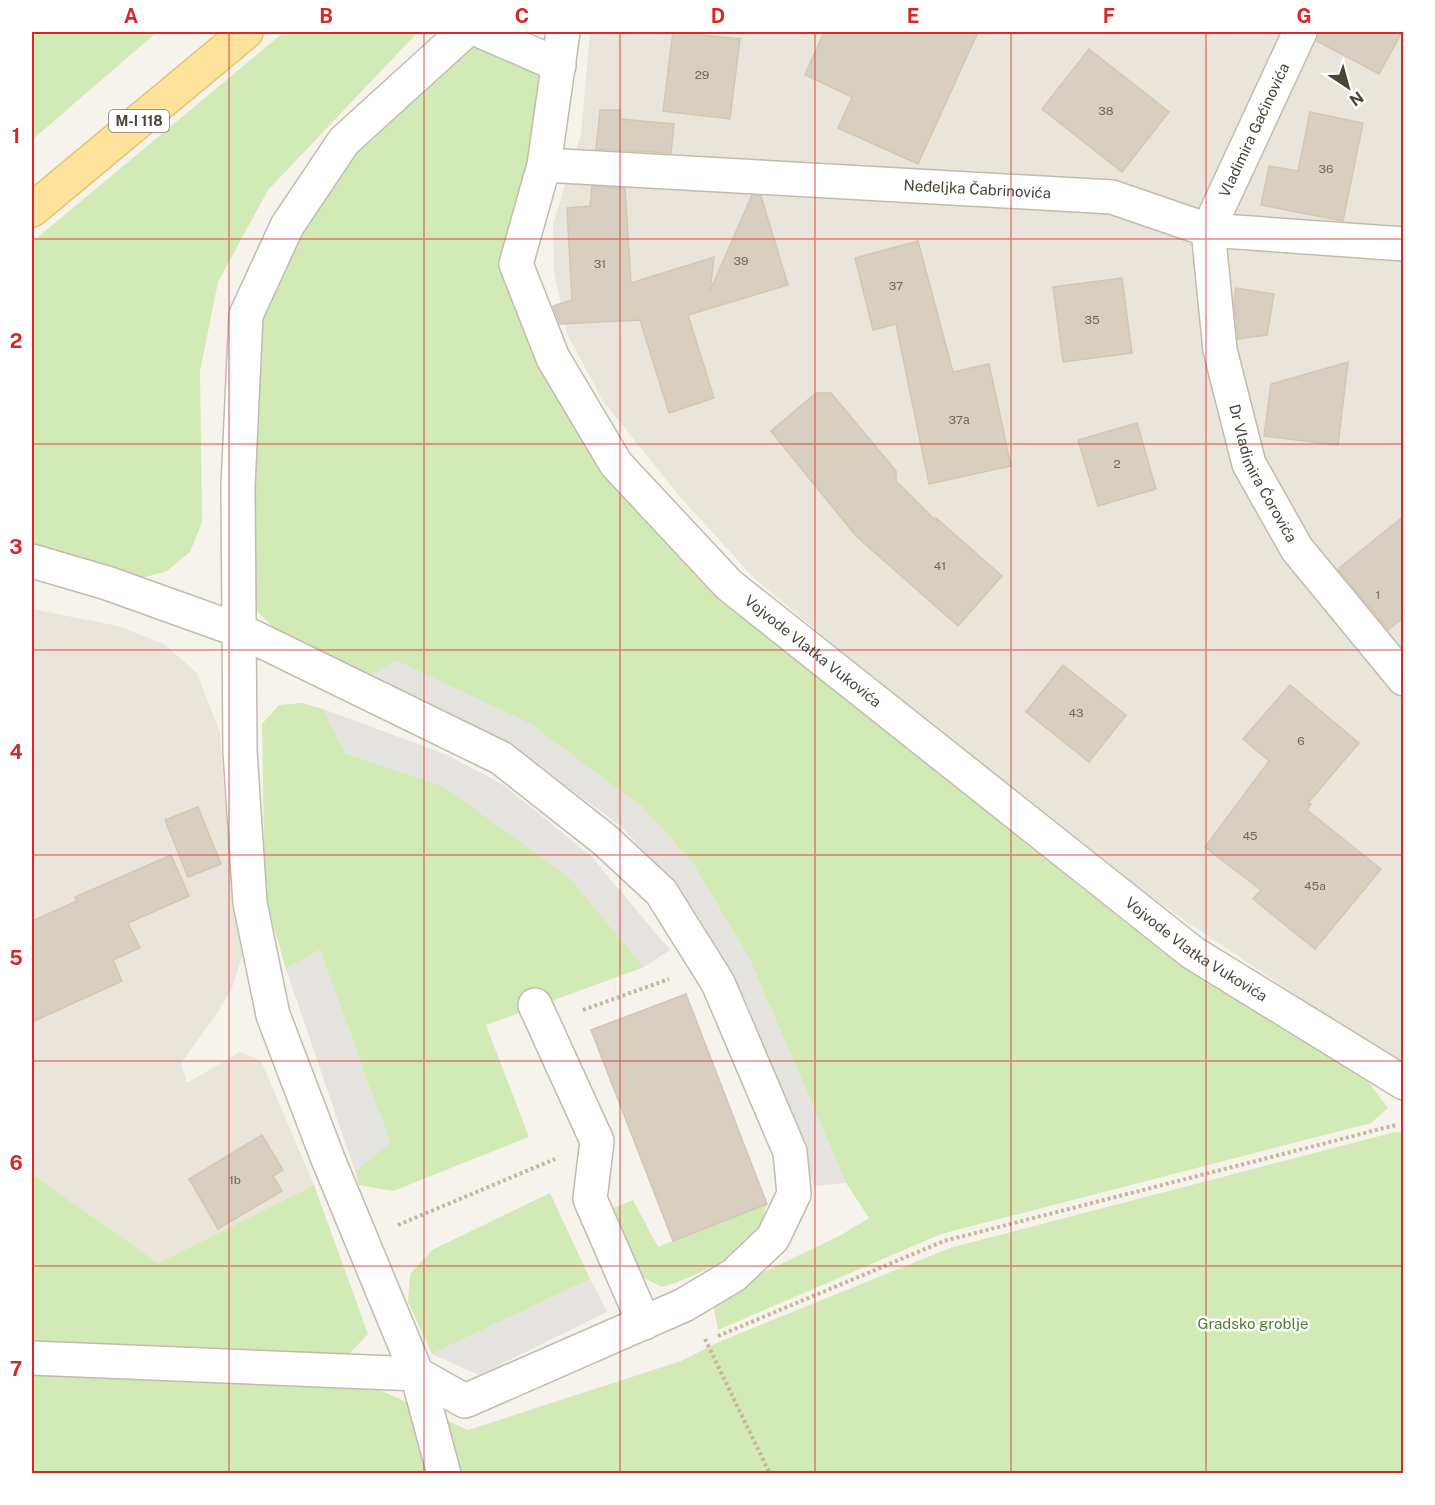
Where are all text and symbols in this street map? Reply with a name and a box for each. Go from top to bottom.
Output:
text: A [124,4,138,28]
text: B [319,4,333,28]
text: C [515,4,529,28]
text: D [711,4,725,28]
text: E [907,4,919,28]
text: F [1103,4,1115,28]
text: G [1296,4,1312,28]
north arrow [1318,57,1378,117]
street label: Vladimira Gaćinovića [1215,60,1292,200]
house number: 29 [695,68,709,82]
text: N [1346,87,1367,110]
house number: 38 [1098,104,1114,118]
road number: M-I 118 [109,110,169,132]
text: 1 [12,124,20,148]
house number: 36 [1319,162,1333,176]
street label: Neđeljka Čabrinovića [903,176,1051,202]
house number: 39 [734,254,748,268]
house number: 31 [594,257,606,271]
house number: 37 [889,279,903,293]
house number: 35 [1084,313,1100,327]
text: 2 [10,329,22,353]
street label: Dr Vladimira Ćorovića [1226,402,1301,545]
house number: 37а [948,413,970,427]
house number: 2 [1113,457,1121,471]
text: 3 [9,535,23,559]
house number: 41 [934,559,946,573]
house number: 1 [1376,588,1380,602]
street label: Vojvode Vlatka Vukovića [741,592,885,710]
house number: 43 [1068,706,1084,720]
house number: 6 [1297,734,1305,748]
text: 4 [9,740,23,764]
house number: 45 [1242,829,1258,843]
house number: 45a [1304,879,1326,893]
street label: Vojvode Vlatka Vukovića [1122,894,1271,1005]
text: 5 [9,946,23,970]
text: 6 [9,1151,23,1175]
house number: 1b [229,1173,241,1187]
park label: Gradsko groblje [1197,1315,1309,1332]
text: 7 [10,1357,22,1381]

